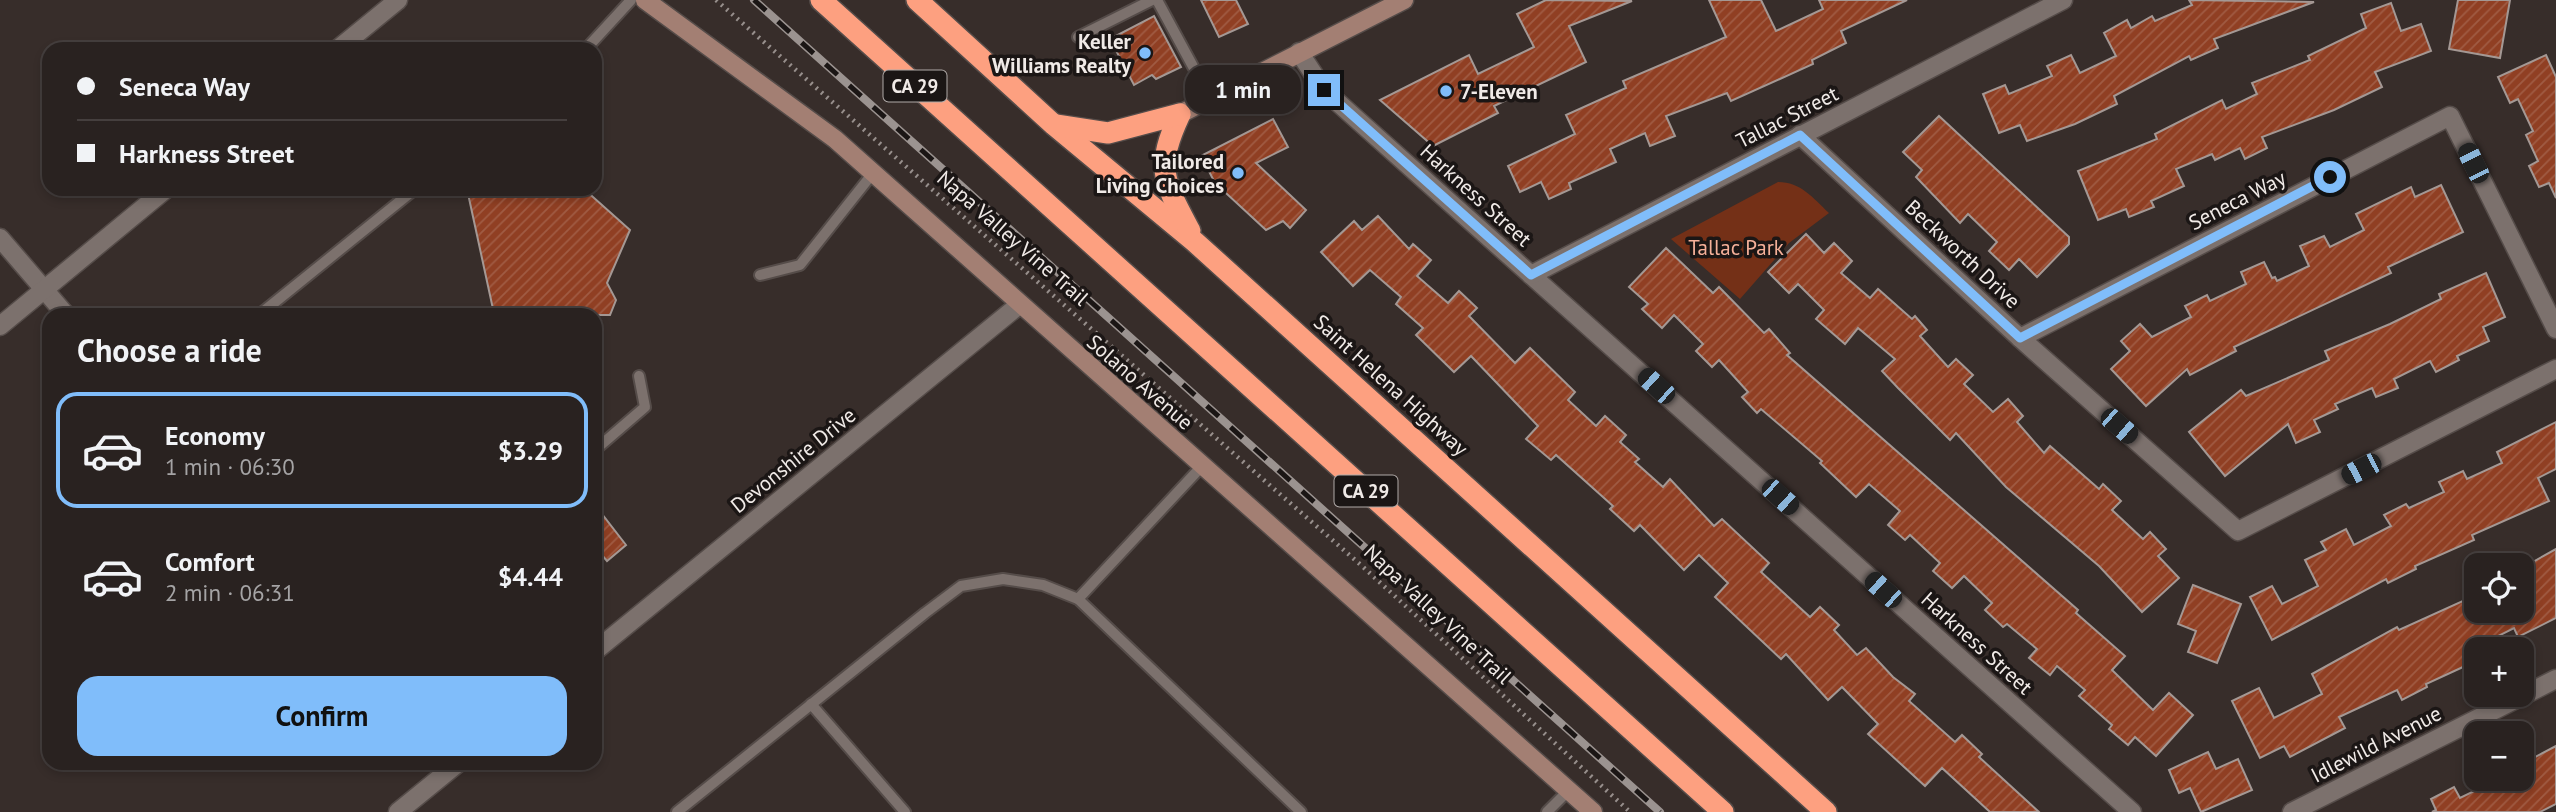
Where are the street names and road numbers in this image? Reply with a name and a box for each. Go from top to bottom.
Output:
road number: CA 29 [884,71,946,102]
street label: Tallac Street [1732,80,1842,154]
street label: Harkness Street [1415,138,1537,252]
street label: Seneca Way [2184,164,2290,236]
street label: Napa Valley Vine Trail [931,165,1095,311]
street label: Beckworth Drive [1900,194,2026,314]
street label: Saint Helena Highway [1308,309,1474,462]
street label: Solano Avenue [1081,328,1199,436]
street label: Devonshire Drive [725,401,861,519]
road number: CA 29 [1334,476,1398,506]
street label: Napa Valley Vine Trail [1358,538,1518,690]
street label: Harkness Street [1916,586,2038,700]
street label: Idlewild Avenue [2306,700,2446,788]

